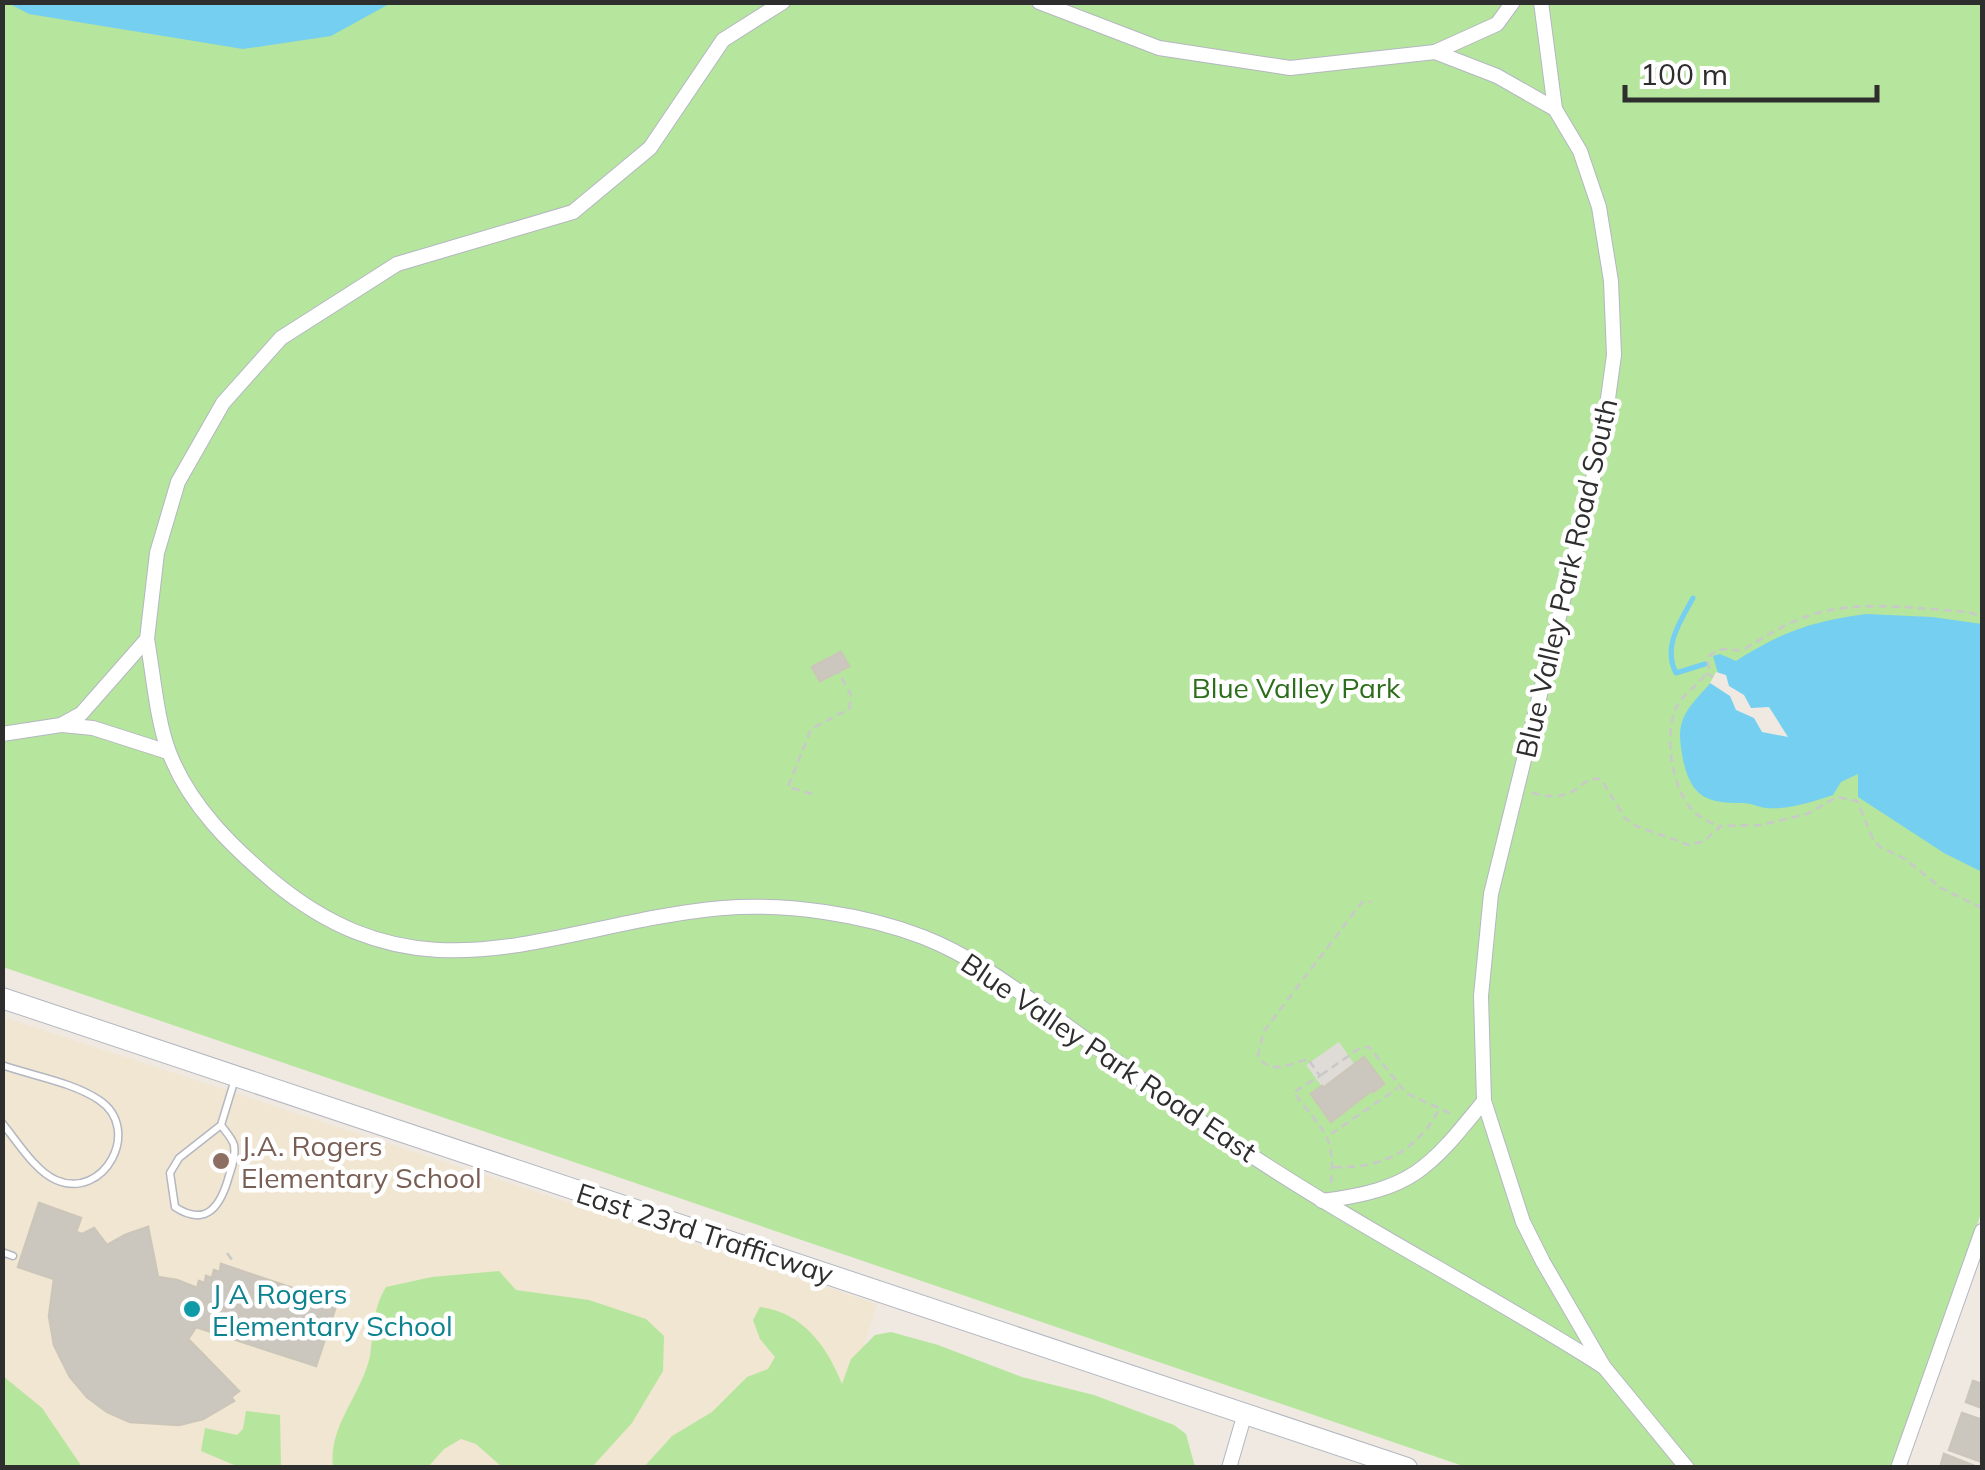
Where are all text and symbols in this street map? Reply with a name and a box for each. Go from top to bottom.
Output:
scale bar [1625,40,1878,102]
text: 100 m [1640,55,1728,93]
street label: Blue Valley Park Road South [1508,395,1624,761]
park label: Blue Valley Park [1192,670,1401,705]
street label: Blue Valley Park Road East [955,945,1263,1169]
place label: J.A. Rogers Elementary School [241,1128,482,1195]
marker: J.A. Rogers Elementary School [210,1150,232,1172]
street label: East 23rd Trafficway [572,1175,838,1291]
place label: J A Rogers Elementary School [212,1276,453,1343]
marker: J A Rogers Elementary School [181,1298,203,1320]

